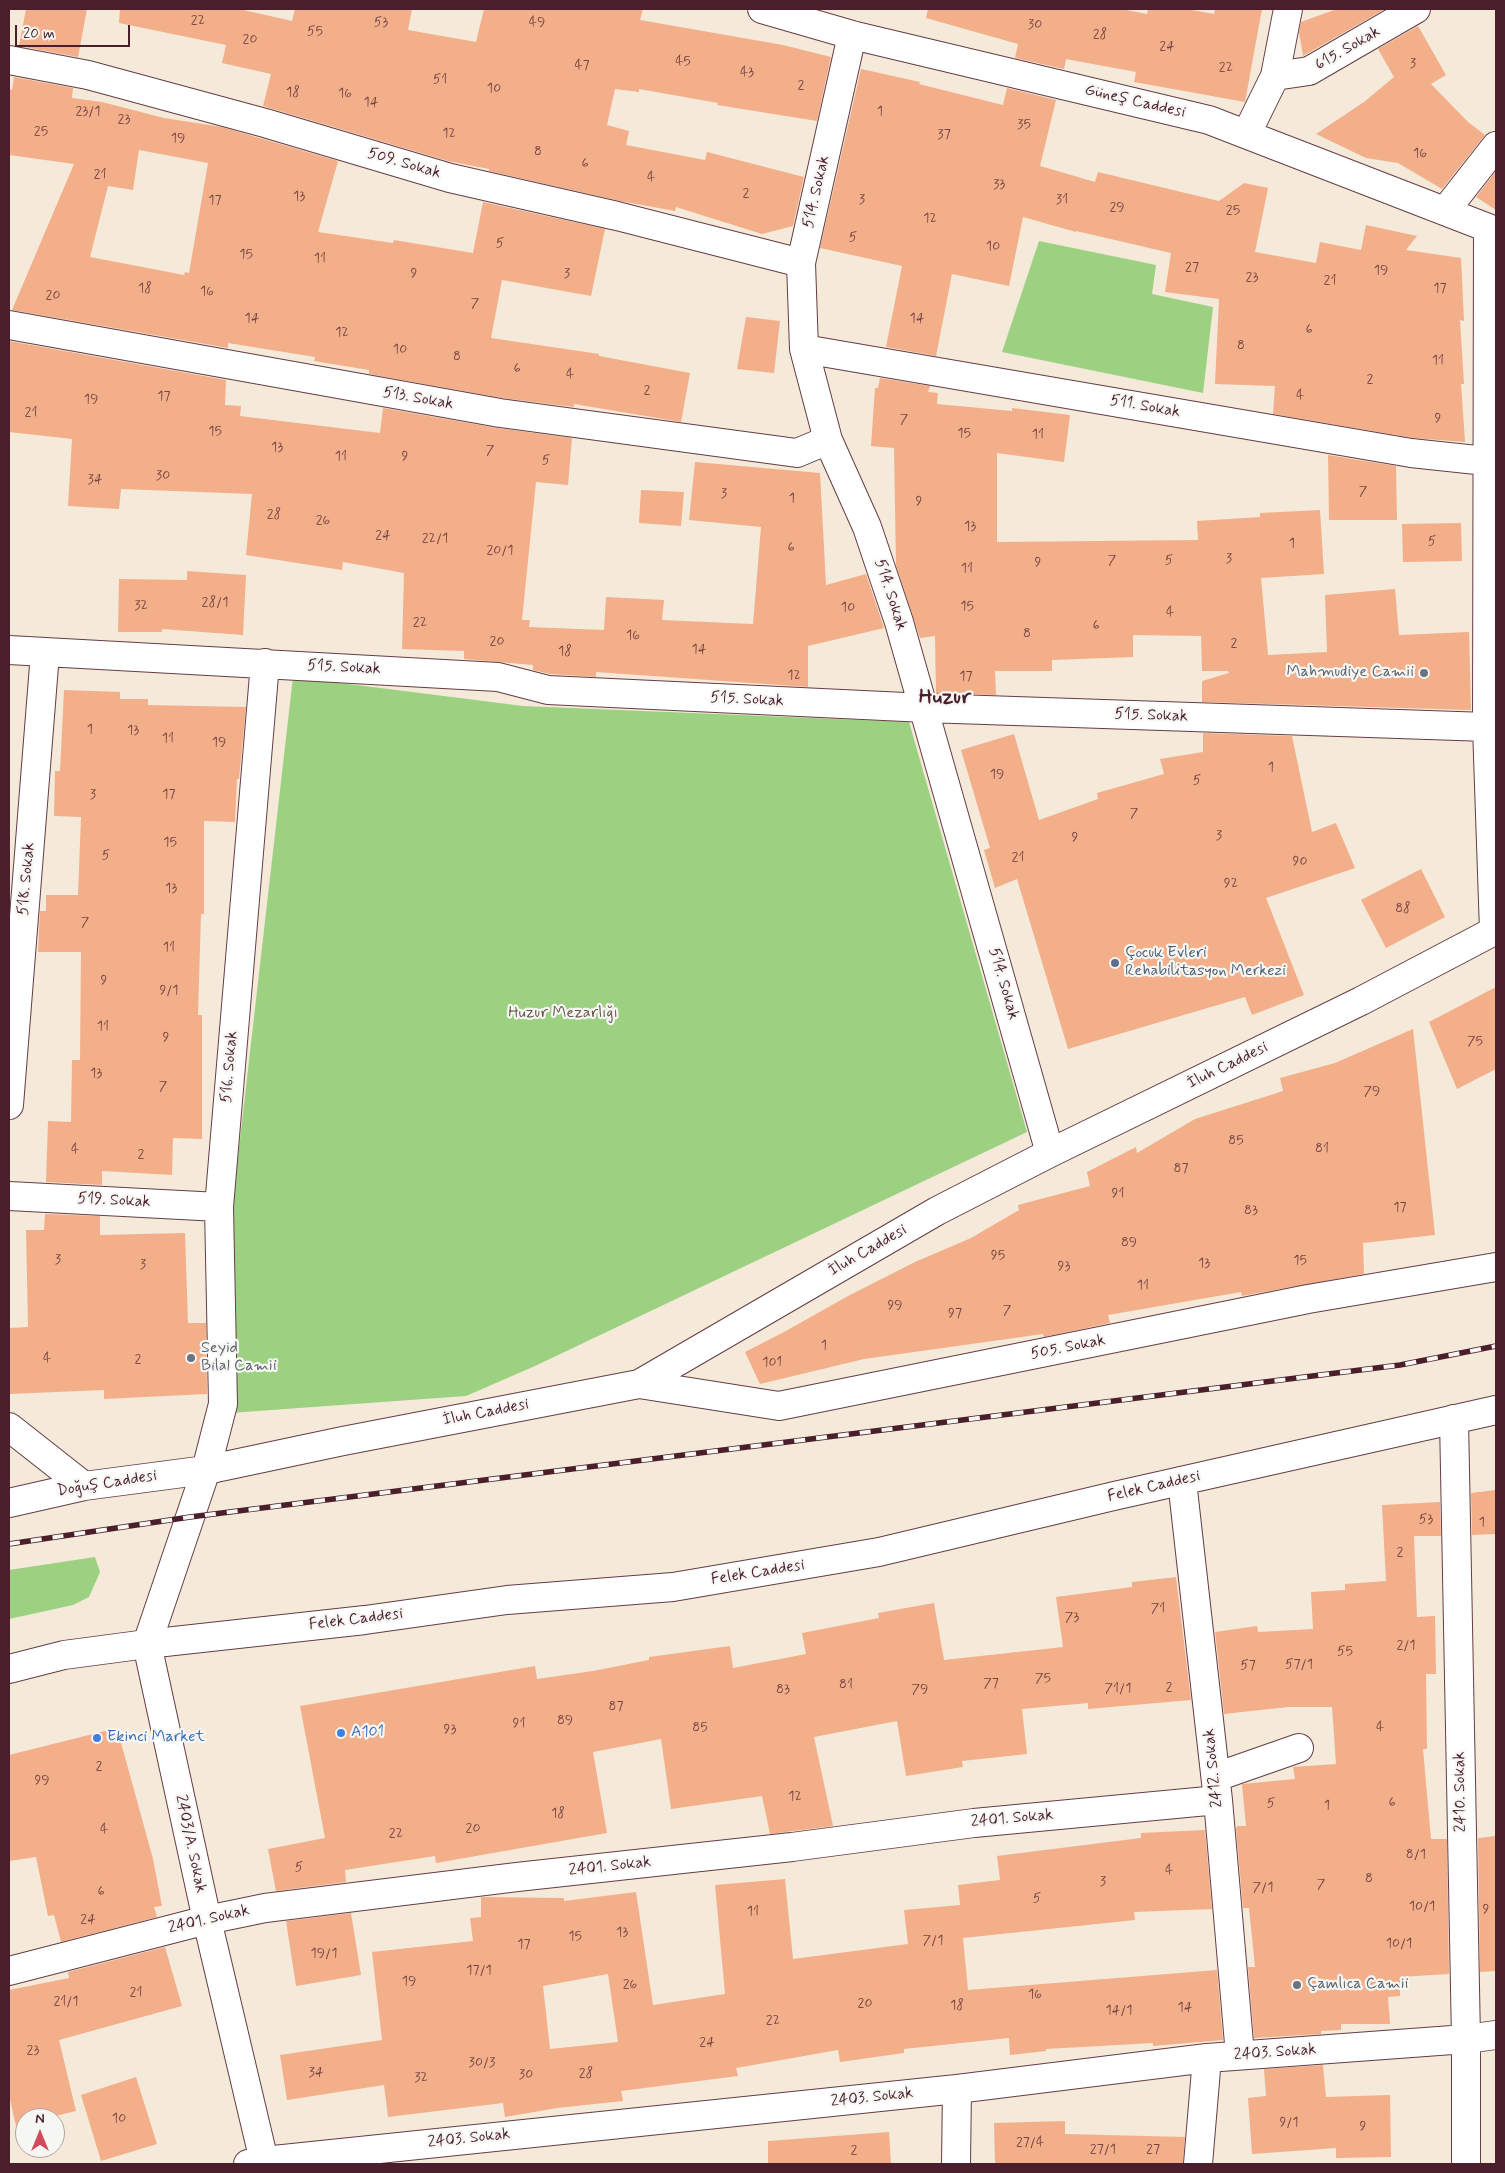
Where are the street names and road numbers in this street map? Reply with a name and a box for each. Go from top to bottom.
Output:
street label: 615. Sokak [1312,23,1384,75]
street label: Güneş Caddesi [1083,81,1187,123]
street label: 509. Sokak [365,144,443,184]
street label: 514. Sokak [799,154,835,230]
street label: 513. Sokak [381,383,455,415]
street label: 511. Sokak [1108,391,1182,423]
street label: 514. Sokak [869,557,911,633]
street label: 515. Sokak [307,656,381,680]
street label: 515. Sokak [710,688,784,712]
street label: 515. Sokak [1114,705,1188,727]
street label: 518. Sokak [14,842,40,916]
street label: 514. Sokak [984,946,1022,1022]
street label: 516. Sokak [217,1030,243,1104]
street label: İluh Caddesi [1185,1038,1271,1094]
street label: 519. Sokak [77,1190,151,1212]
street label: İluh Caddesi [825,1221,911,1281]
street label: 505. Sokak [1029,1331,1107,1365]
street label: İluh Caddesi [441,1395,531,1431]
street label: Doğuş Caddesi [56,1467,158,1501]
street label: Felek Caddesi [1106,1467,1202,1507]
street label: Felek Caddesi [710,1556,806,1590]
street label: Felek Caddesi [308,1605,404,1635]
street label: 2412. Sokak [1200,1727,1228,1809]
street label: 2410. Sokak [1451,1751,1471,1833]
street label: 2403/A. Sokak [170,1793,210,1895]
street label: 2401. Sokak [970,1806,1054,1832]
street label: 2401. Sokak [568,1853,652,1881]
street label: 2401. Sokak [167,1901,251,1939]
street label: 2403. Sokak [1233,2041,1317,2065]
street label: 2403. Sokak [830,2084,914,2112]
street label: 2403. Sokak [427,2125,511,2153]

